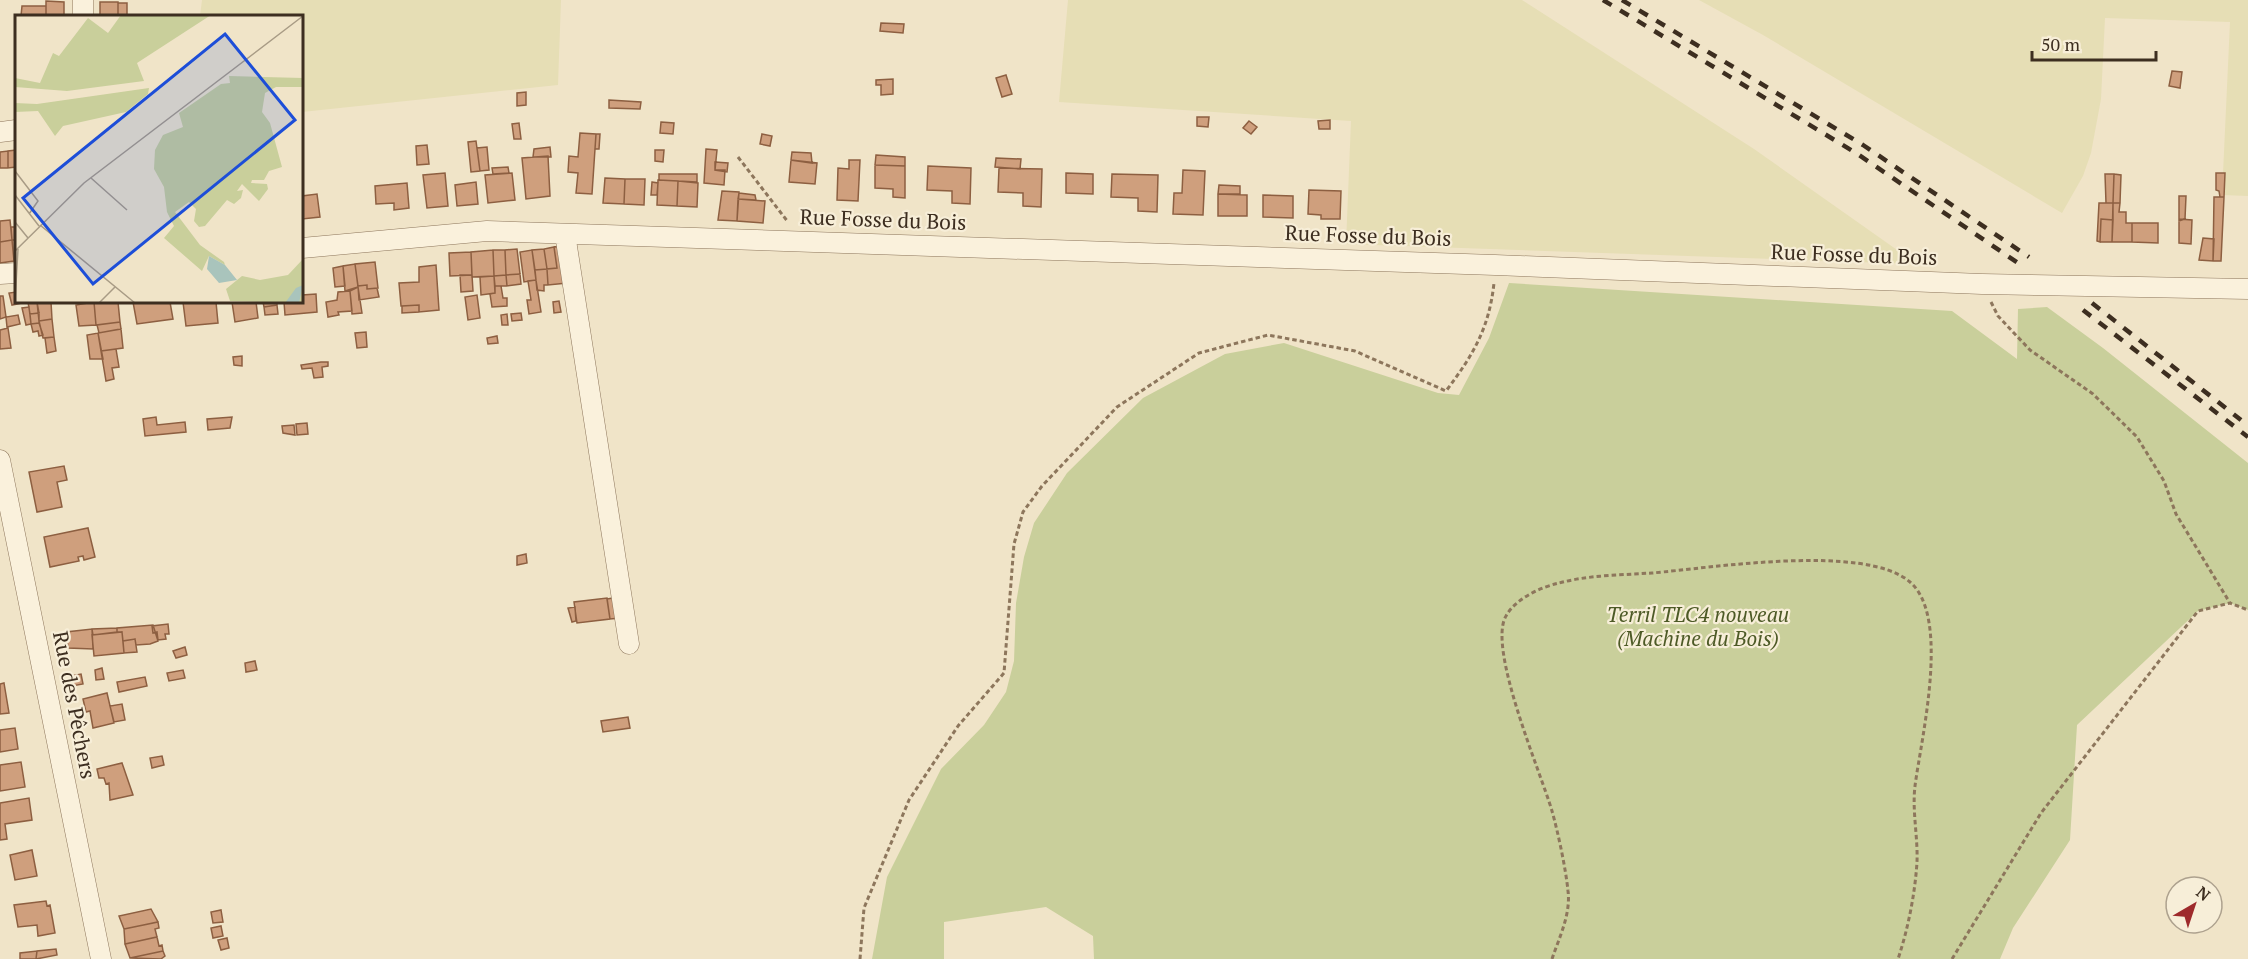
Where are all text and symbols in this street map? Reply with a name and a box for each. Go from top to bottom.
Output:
inset map [15,15,303,303]
scale bar [2032,24,2156,62]
text: 50 m [2041,32,2081,56]
street label: Rue Fosse du Bois [799,202,967,236]
street label: Rue Fosse du Bois [1284,218,1452,252]
street label: Rue Fosse du Bois [1770,237,1938,271]
park label: Terril TLC4 nouveau (Machine du Bois) [1607,600,1789,652]
street label: Rue des Pêchers [47,629,103,781]
north arrow [2164,875,2224,935]
text: N [2192,881,2215,906]

